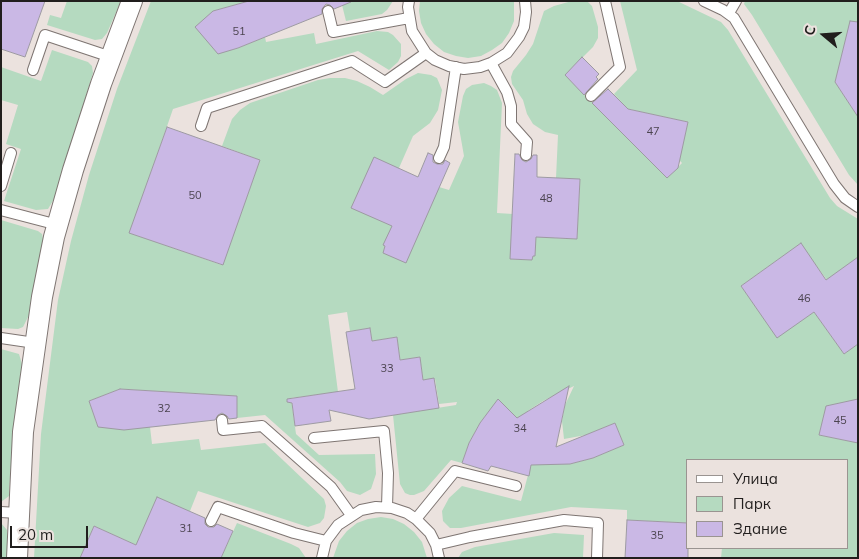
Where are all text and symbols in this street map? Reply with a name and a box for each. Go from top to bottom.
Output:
north arrow [799,10,849,60]
text: С [800,23,820,38]
house number: 51 [232,25,246,39]
house number: 47 [646,125,660,139]
house number: 50 [188,189,202,203]
house number: 48 [539,192,553,206]
house number: 46 [797,292,811,306]
house number: 33 [380,362,394,376]
house number: 32 [157,402,171,416]
house number: 45 [833,414,847,428]
house number: 34 [513,422,527,436]
legend [686,459,849,549]
text: Улица [733,469,778,488]
text: Парк [733,494,771,513]
scale bar [12,516,90,548]
text: Здание [733,519,787,538]
house number: 31 [179,522,193,536]
text: 20 m [18,525,53,544]
house number: 35 [650,529,664,543]

